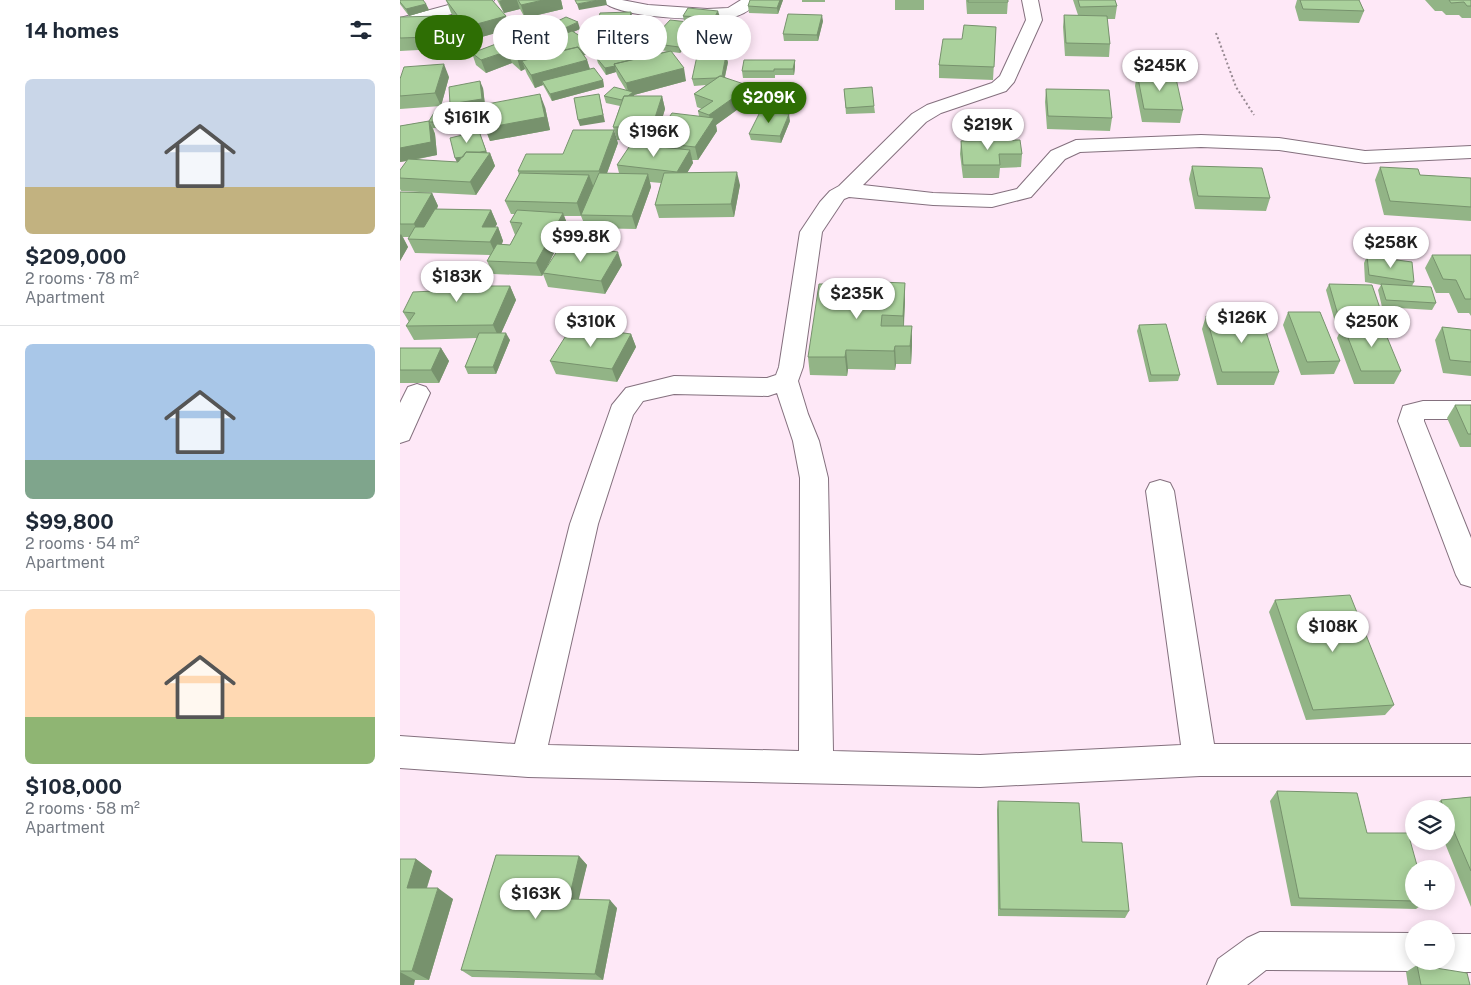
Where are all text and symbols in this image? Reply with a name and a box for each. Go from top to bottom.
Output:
chip: Buy [415,15,483,60]
chip: Rent [493,15,568,60]
chip: Filters [578,15,667,60]
chip: New [677,15,751,60]
icon: filters [347,16,375,44]
text: 14 homes [25,18,119,43]
pin: $245K [1125,49,1195,92]
text: $245K [1133,56,1187,75]
pin: $209K [734,82,804,124]
text: $209K [742,88,796,107]
pin: $161K [432,102,502,144]
text: $161K [444,108,490,127]
pin: $219K [953,108,1023,151]
icon: home [155,111,245,201]
text: $219K [963,115,1013,134]
pin: $196K [619,116,689,158]
text: $196K [629,122,679,141]
pin: $99.8K [540,220,622,263]
pin: $258K [1356,226,1426,269]
text: $99.8K [552,227,610,246]
text: $258K [1364,233,1418,252]
text: $209,000 [25,244,126,269]
pin: $183K [422,260,492,303]
text: $183K [432,267,482,286]
text: 2 rooms · 78 m² [25,269,139,288]
pin: $235K [822,278,892,320]
text: $235K [830,284,884,303]
text: Apartment [25,288,105,307]
pin: $126K [1207,302,1277,344]
pin: $310K [556,306,626,348]
pin: $250K [1337,306,1407,348]
text: $126K [1217,308,1267,327]
text: $310K [566,312,616,331]
text: $250K [1345,312,1399,331]
icon: home [155,377,245,467]
text: $99,800 [25,509,114,534]
text: 2 rooms · 54 m² [25,534,140,553]
text: Apartment [25,553,105,572]
pin: $108K [1298,610,1368,653]
text: $108K [1308,617,1358,636]
icon: home [155,642,245,732]
text: $108,000 [25,774,122,799]
text: 2 rooms · 58 m² [25,799,140,818]
map controls [1405,800,1455,970]
button: layers [1405,800,1455,850]
text: Apartment [25,818,105,837]
button: + [1405,860,1455,910]
pin: $163K [501,878,571,920]
text: $163K [511,884,561,903]
button: − [1405,920,1455,970]

